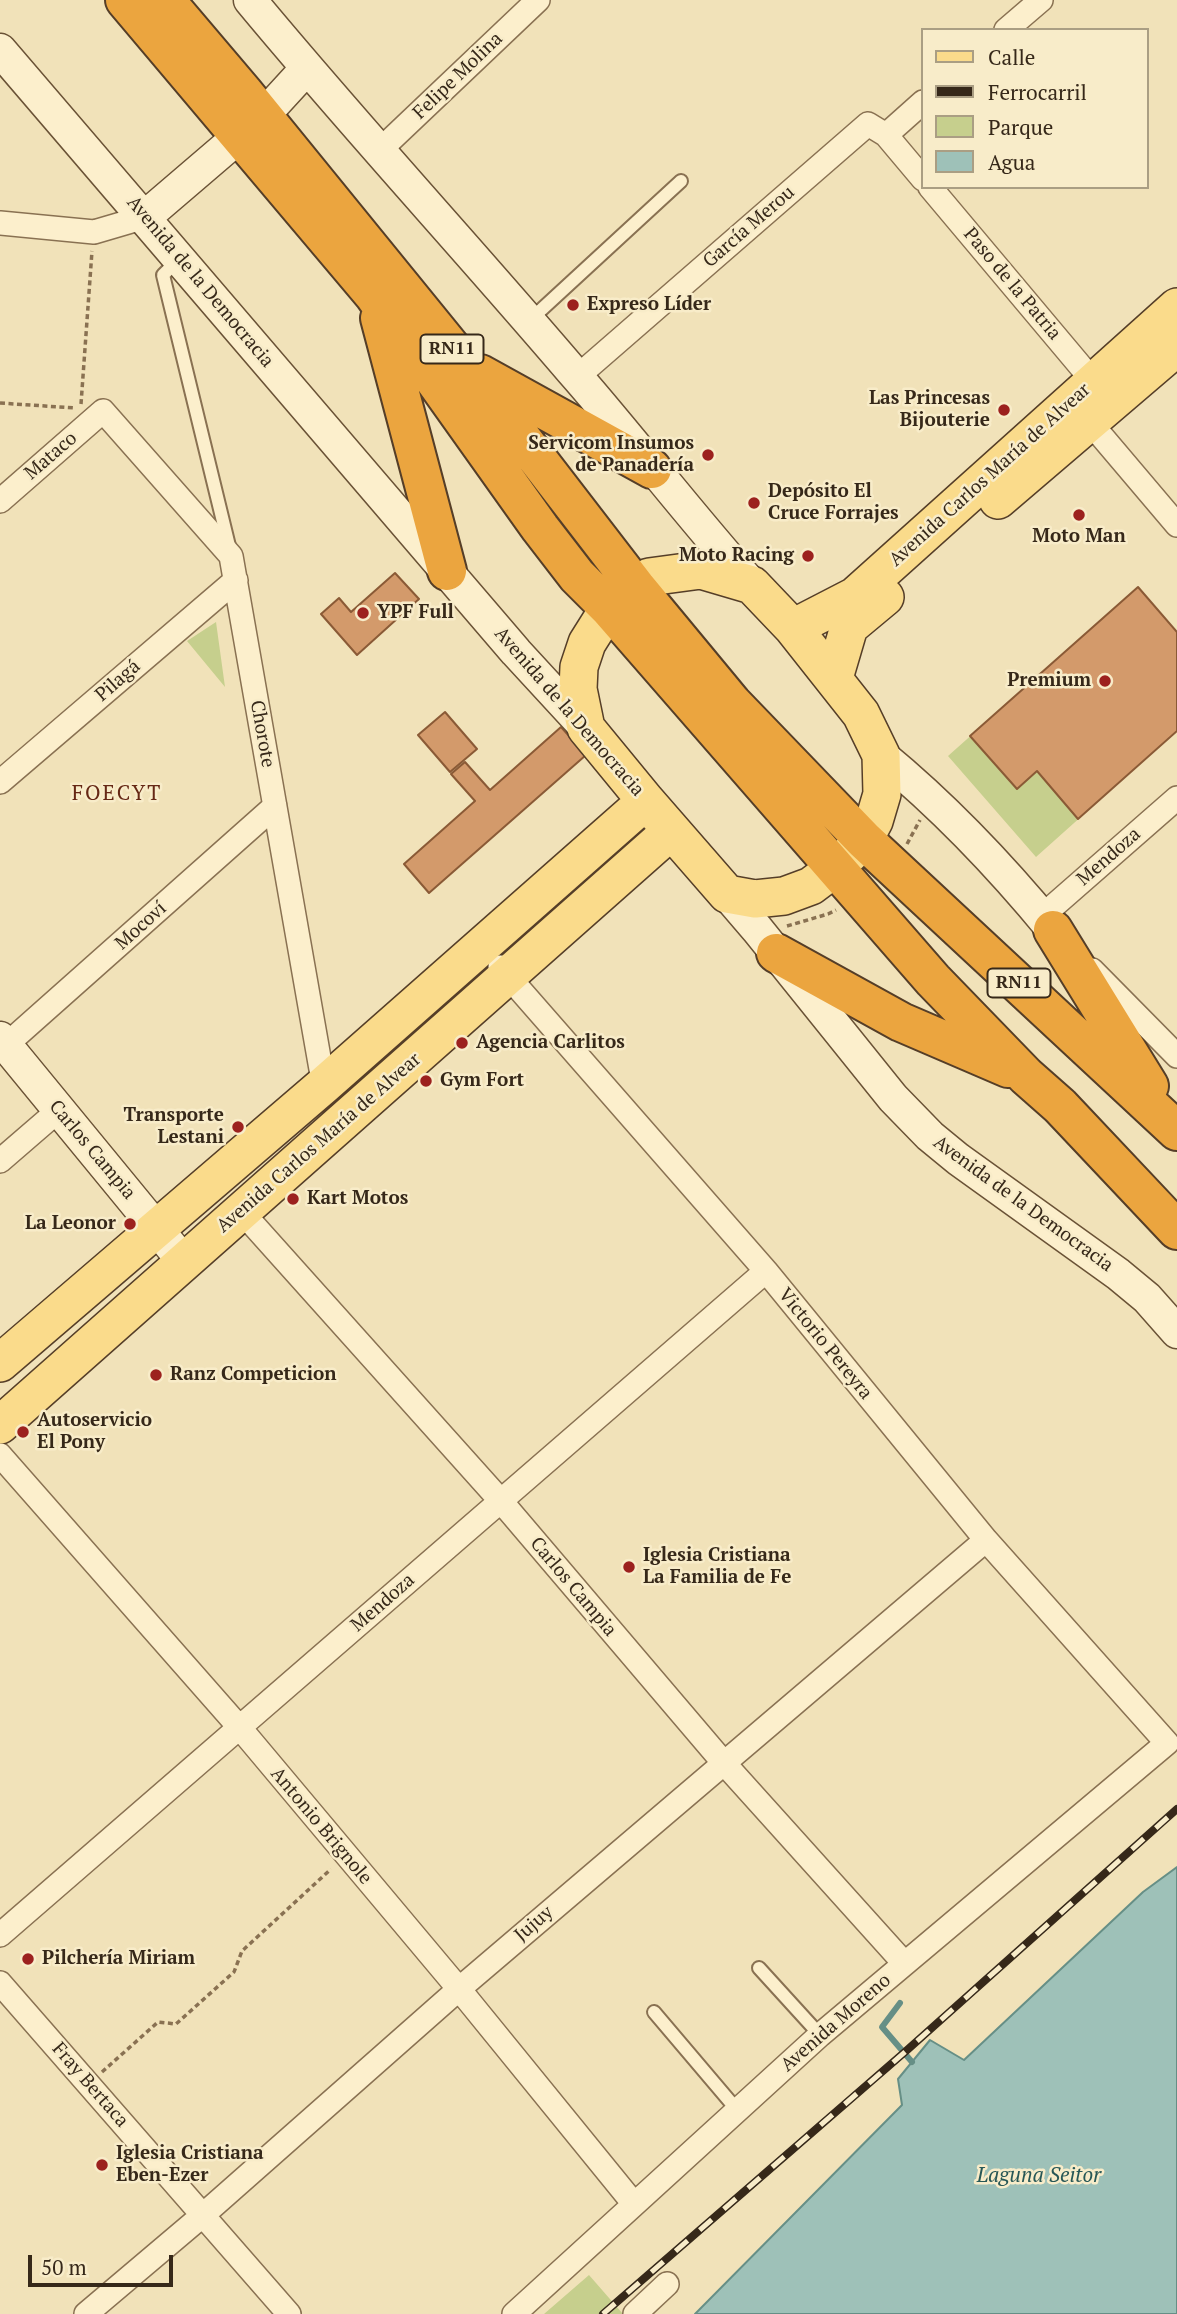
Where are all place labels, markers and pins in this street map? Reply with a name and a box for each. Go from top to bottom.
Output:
place label: Expreso Líder [587,294,711,316]
marker: Expreso Líder [565,297,581,313]
place label: Las Princesas Bijouterie [869,388,990,432]
marker: Las Princesas Bijouterie [996,402,1012,418]
place label: Servicom Insumos de Panadería [528,433,694,477]
marker: Servicom Insumos de Panadería [700,447,716,463]
place label: Depósito El Cruce Forrajes [768,481,899,525]
marker: Depósito El Cruce Forrajes [746,495,762,511]
marker: Moto Man [1071,507,1087,523]
place label: Moto Man [1032,526,1126,548]
place label: Moto Racing [679,545,794,567]
marker: Moto Racing [800,548,816,564]
place label: YPF Full [377,602,454,624]
marker: YPF Full [355,605,371,621]
place label: Premium [1007,670,1091,692]
marker: Premium [1097,673,1113,689]
place label: Agencia Carlitos [476,1032,625,1054]
marker: Agencia Carlitos [454,1035,470,1051]
place label: Gym Fort [440,1070,524,1092]
marker: Gym Fort [418,1073,434,1089]
place label: Transporte Lestani [123,1105,224,1149]
marker: Transporte Lestani [230,1119,246,1135]
place label: Kart Motos [307,1188,408,1210]
marker: Kart Motos [285,1191,301,1207]
place label: La Leonor [25,1213,116,1235]
marker: La Leonor [122,1216,138,1232]
place label: Ranz Competicion [170,1364,337,1386]
marker: Ranz Competicion [148,1367,164,1383]
place label: Autoservicio El Pony [37,1410,152,1454]
marker: Autoservicio El Pony [15,1424,31,1440]
place label: Iglesia Cristiana La Familia de Fe [643,1545,791,1589]
marker: Iglesia Cristiana La Familia de Fe [621,1559,637,1575]
place label: Pilchería Miriam [42,1948,195,1970]
marker: Pilchería Miriam [20,1951,36,1967]
place label: Iglesia Cristiana Eben-Ezer [116,2143,264,2187]
marker: Iglesia Cristiana Eben-Ezer [94,2157,110,2173]

